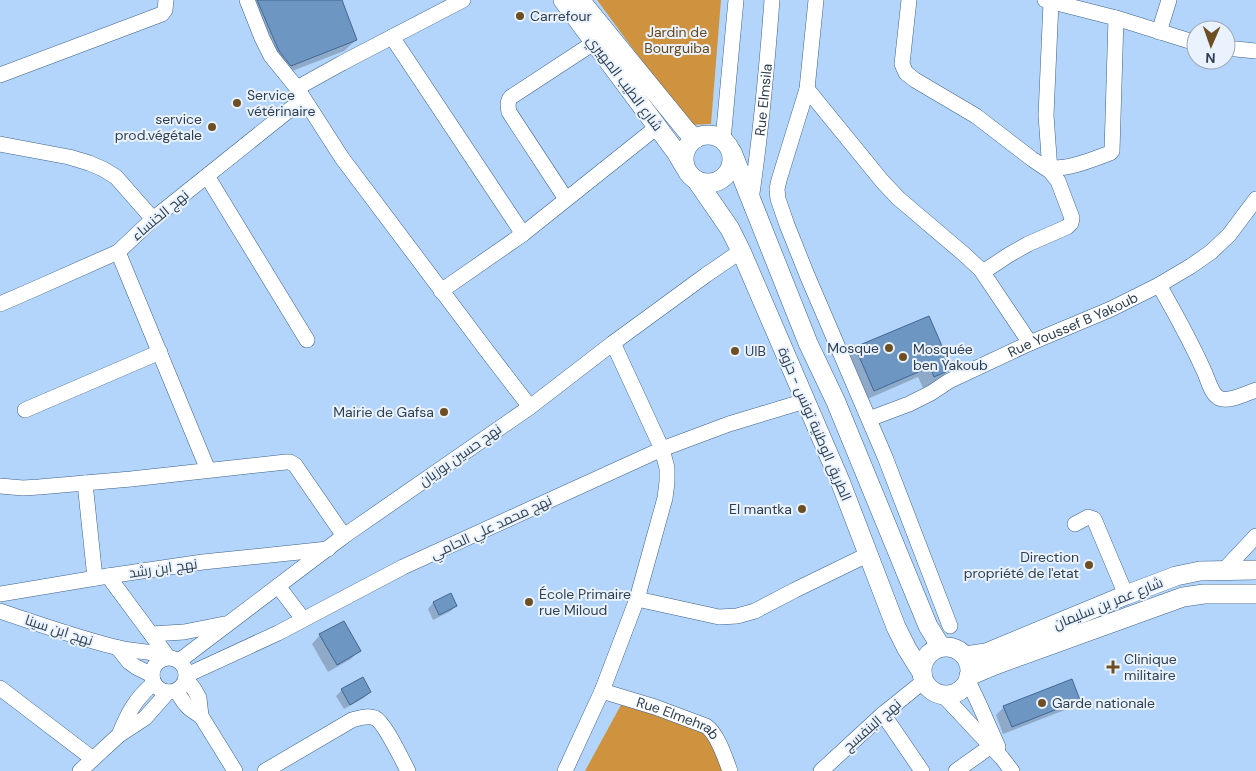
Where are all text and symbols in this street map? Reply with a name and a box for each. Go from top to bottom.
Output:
place label: Carrefour [530,7,592,25]
marker: Carrefour [514,10,526,22]
north arrow [1186,20,1236,70]
park label: Jardin de Bourguiba [644,23,710,57]
street label: شارع الطيب المهيري [581,32,667,136]
text: N [1205,49,1216,67]
street label: Rue Elmsila [751,63,776,137]
place label: Service vétérinaire [247,86,315,120]
marker: Service vétérinaire [231,97,243,109]
place label: service prod.végétale [115,110,202,144]
marker: service prod.végétale [206,121,218,133]
street label: نهج الخنساء [128,186,192,244]
street label: Rue Youssef B Yakoub [1005,288,1141,361]
place label: Mosque [827,339,879,357]
place label: Mosquée ben Yakoub [913,340,988,374]
place label: UIB [745,342,766,360]
marker: Mosque [883,342,895,354]
street label: الطريق الوطنية تونس - حزوة [774,344,856,504]
marker: UIB [729,345,741,357]
marker: Mosquée ben Yakoub [897,351,909,363]
place label: Mairie de Gafsa [333,403,434,421]
marker: Mairie de Gafsa [438,406,450,418]
street label: نهج حسين بوزيان [415,420,505,490]
street label: نهج محمد علي الحامي [427,491,556,566]
place label: El mantka [729,500,792,518]
marker: El mantka [796,503,808,515]
place label: Direction propriété de l'etat [964,548,1079,582]
street label: نهج ابن رشد [127,554,199,582]
marker: Direction propriété de l'etat [1083,559,1095,571]
street label: شارع عمر بن سليمان [1051,573,1165,633]
place label: École Primaire rue Miloud [539,585,631,619]
marker: École Primaire rue Miloud [523,596,535,608]
street label: نهج ابن سينا [23,611,95,649]
place label: Clinique militaire [1124,650,1177,684]
marker: Clinique militaire [1106,660,1120,674]
street label: Rue Elmehrab [634,693,724,743]
place label: Garde nationale [1052,694,1155,712]
street label: نهج البنفسج [839,695,905,755]
marker: Garde nationale [1036,697,1048,709]

